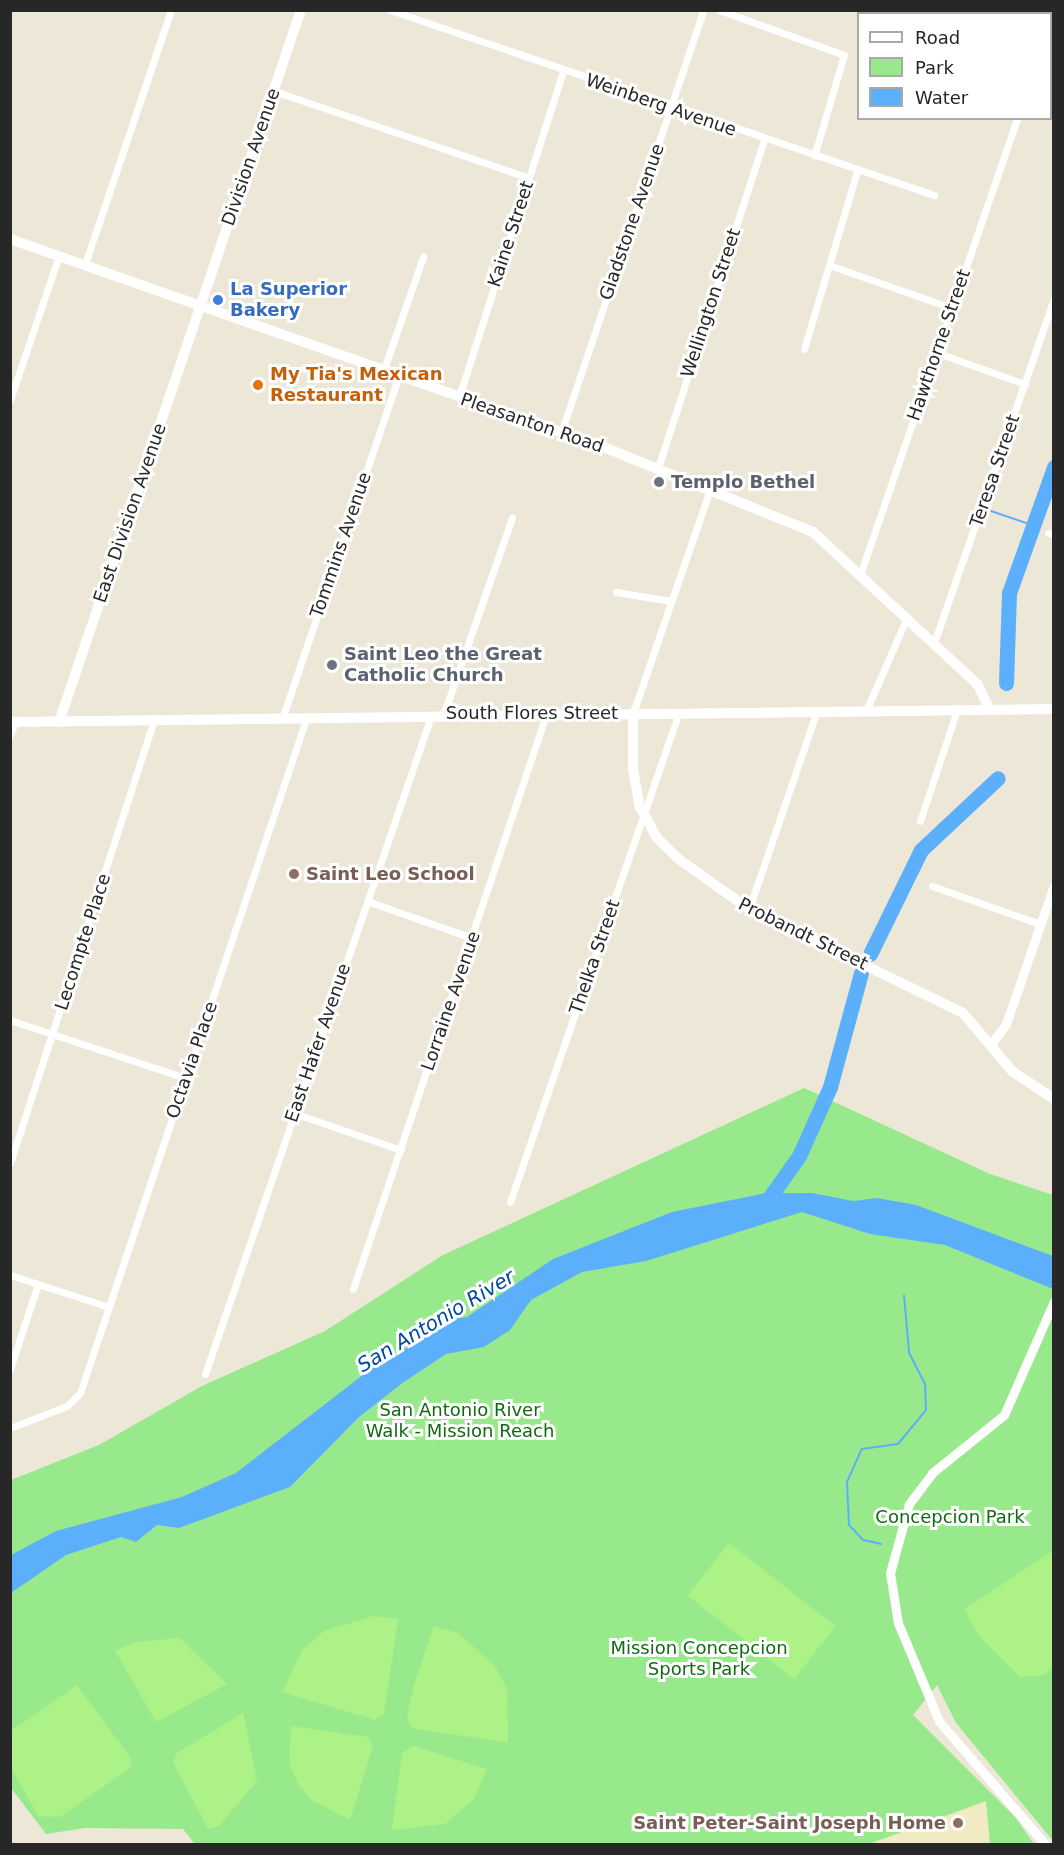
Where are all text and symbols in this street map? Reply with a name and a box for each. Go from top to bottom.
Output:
legend [857,12,1052,120]
text: Road [915,27,960,48]
text: Park [915,57,954,78]
street label: Weinberg Avenue [583,69,739,141]
street label: Division Avenue [217,85,285,229]
text: Water [915,87,968,108]
street label: Gladstone Avenue [595,141,669,303]
street label: Kaine Street [484,178,538,290]
street label: Wellington Street [677,226,745,380]
street label: Hawthorne Street [903,266,975,424]
place label: La Superior Bakery [230,279,347,322]
marker: La Superior Bakery [211,293,225,307]
place label: My Tia's Mexican Restaurant [270,364,443,406]
marker: My Tia's Mexican Restaurant [251,378,265,392]
street label: Pleasanton Road [458,388,606,458]
street label: Teresa Street [966,412,1024,530]
street label: East Division Avenue [89,420,171,606]
street label: Tommins Avenue [306,469,376,621]
place label: Templo Bethel [671,471,815,493]
marker: Templo Bethel [652,475,666,489]
place label: Saint Leo the Great Catholic Church [344,644,542,686]
marker: Saint Leo the Great Catholic Church [325,658,339,672]
street label: South Flores Street [446,702,618,724]
place label: Saint Leo School [306,863,475,885]
marker: Saint Leo School [287,867,301,881]
street label: Lecompte Place [51,871,115,1013]
street label: Probandt Street [735,893,871,975]
street label: Thelka Street [565,897,625,1017]
street label: Lorraine Avenue [417,928,485,1074]
street label: East Hafer Avenue [281,961,355,1125]
street label: Octavia Place [162,999,222,1121]
water label: San Antonio River [353,1265,519,1377]
park label: San Antonio River Walk - Mission Reach [366,1400,554,1442]
park label: Concepcion Park [875,1506,1025,1528]
park label: Mission Concepcion Sports Park [610,1638,788,1680]
place label: Saint Peter-Saint Joseph Home [633,1812,946,1834]
marker: Saint Peter-Saint Joseph Home [951,1816,965,1830]

